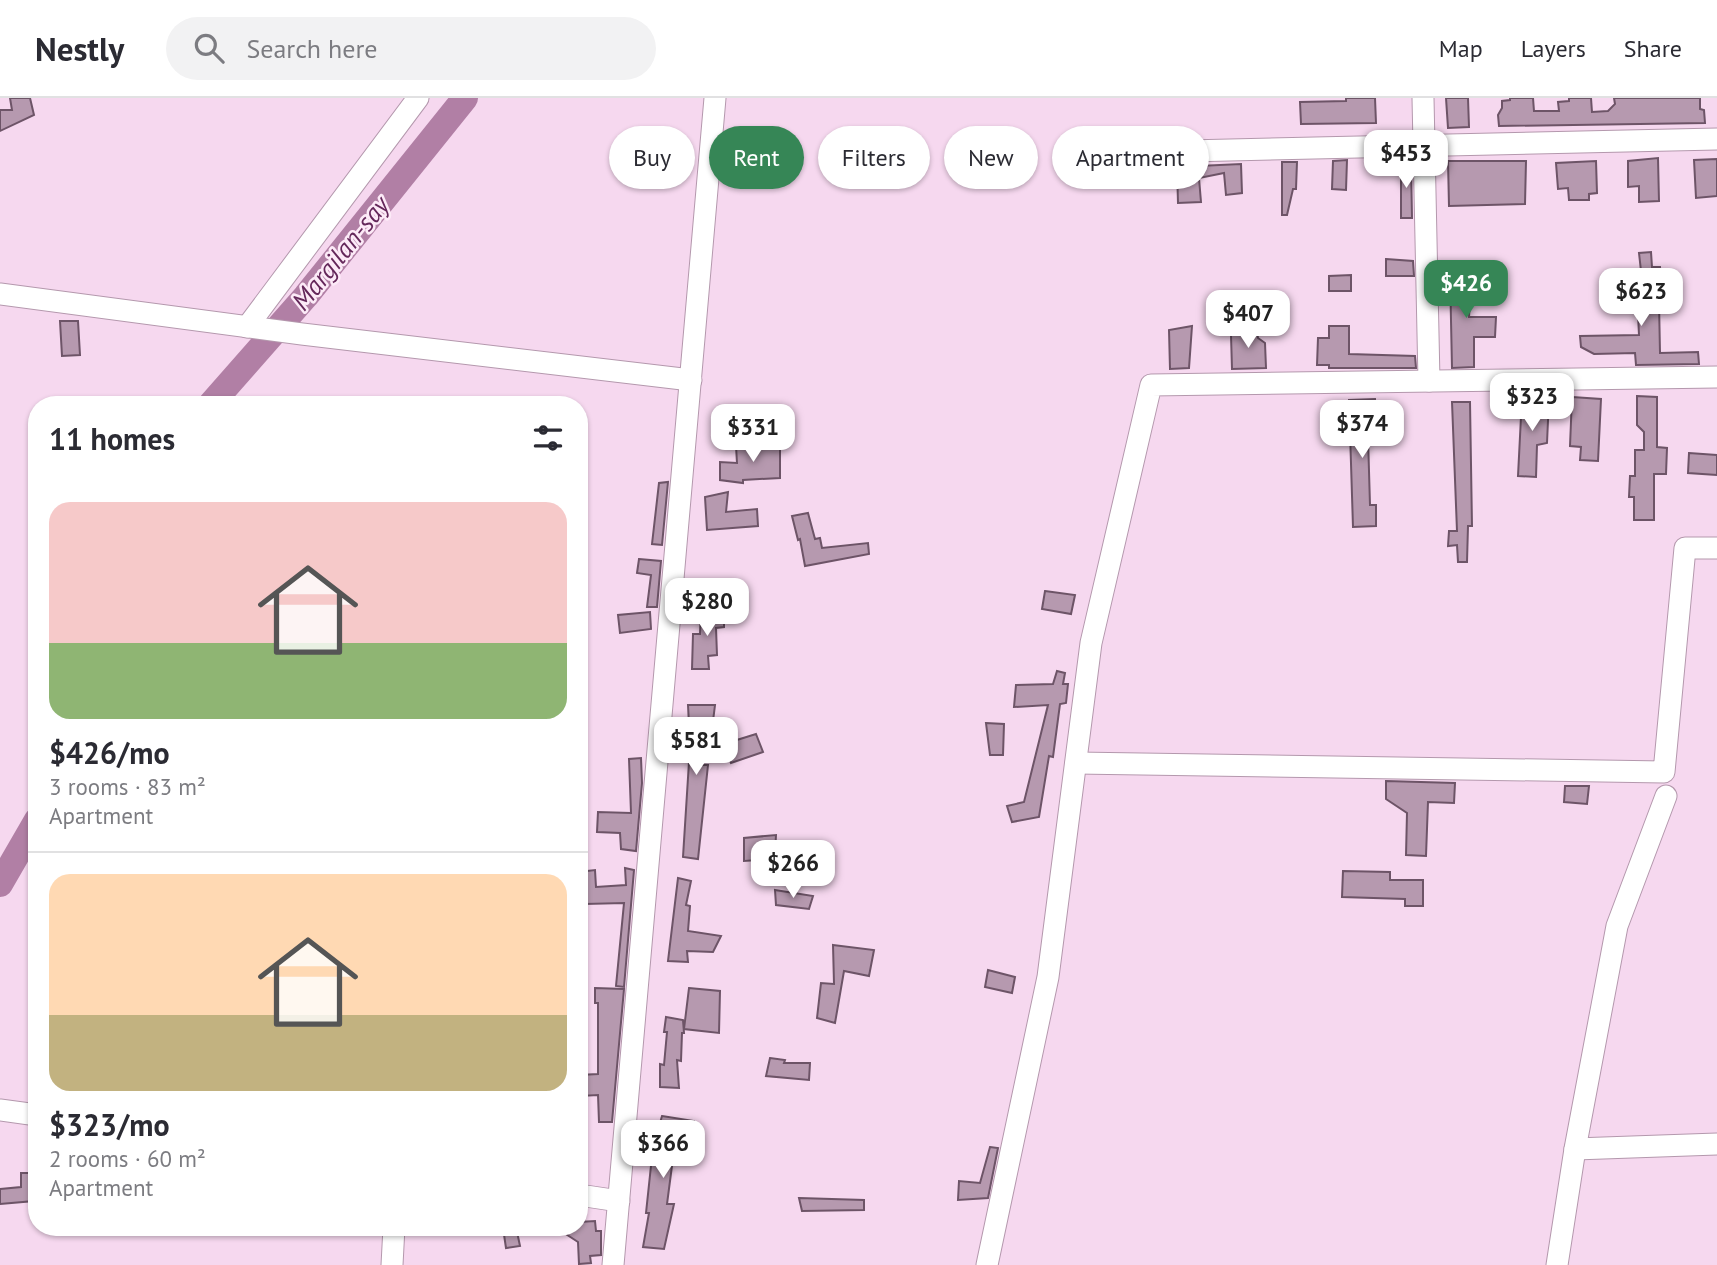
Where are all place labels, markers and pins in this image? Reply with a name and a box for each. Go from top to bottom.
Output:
pin: $453 [1365,130,1447,190]
pin: $426 [1425,260,1507,320]
pin: $623 [1600,268,1682,328]
pin: $407 [1207,290,1289,350]
pin: $323 [1491,374,1573,433]
pin: $374 [1321,400,1403,460]
pin: $331 [712,404,794,464]
pin: $280 [666,578,748,638]
pin: $581 [655,718,737,777]
pin: $266 [752,840,834,900]
pin: $366 [622,1121,704,1180]

